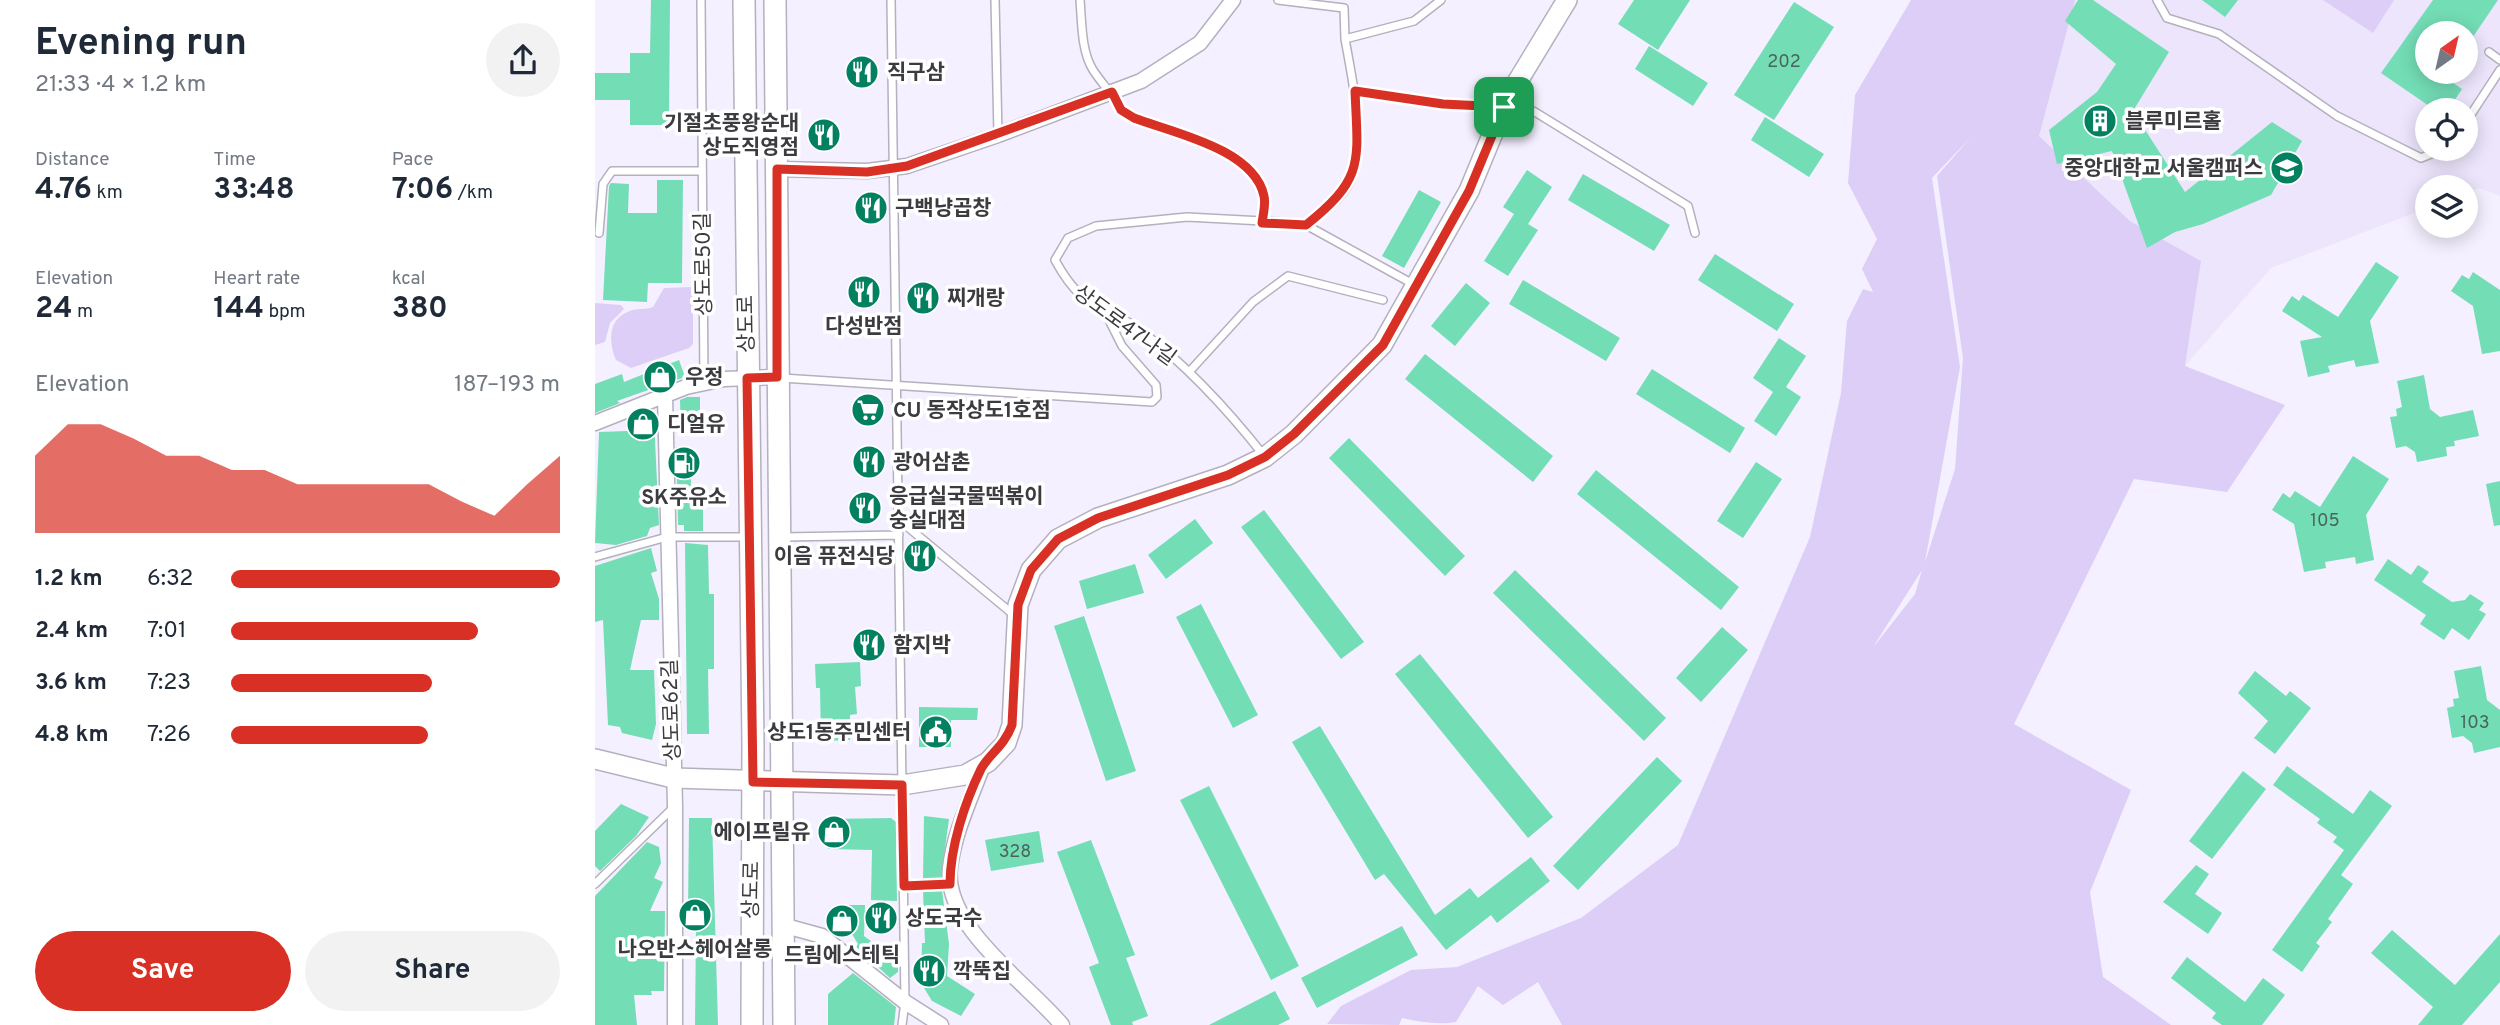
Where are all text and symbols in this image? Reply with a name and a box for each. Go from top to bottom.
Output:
text: Evening run [35,20,247,69]
north arrow [2415,21,2478,84]
map controls [2415,21,2478,238]
button: share [486,23,560,97]
house number: 202 [1767,51,1801,74]
restaurant icon: 직구삼 [843,53,881,91]
place label: 직구삼 [887,60,945,87]
text: 21:33 · 4 × 1.2 km [35,71,206,100]
pin [1474,77,1534,137]
icon: arrive [1485,88,1523,126]
button: locate [2415,98,2478,161]
building icon: 블루미르홀 [2081,102,2119,140]
place label: 블루미르홀 [2125,109,2222,136]
place label: 기절초풍왕순대 상도직영점 [664,111,799,162]
restaurant icon: 기절초풍왕순대 상도직영점 [805,116,843,154]
text: Distance [35,148,110,172]
text: Time [213,148,256,172]
text: Pace [392,148,433,172]
school or university icon: 중앙대학교 서울캠퍼스 [2268,149,2306,187]
place label: 중앙대학교 서울캠퍼스 [2065,156,2263,183]
text: 4.76 [35,172,92,209]
text: 33:48 [213,172,295,209]
text: 7:06 [392,172,453,209]
button: layers [2415,175,2478,238]
text: km [92,181,123,205]
text: /km [453,181,493,205]
restaurant icon: 구백냥곱창 [852,189,890,227]
place label: 구백냥곱창 [895,196,992,223]
street label: 상도로50길 [690,212,719,316]
text: Elevation [35,267,113,291]
text: Heart rate [213,267,300,291]
text: kcal [392,267,425,291]
restaurant icon: 다성반점 [845,273,883,311]
restaurant icon: 찌개랑 [904,279,942,317]
street label: 상도로47나길 [1067,280,1181,373]
place label: 찌개랑 [947,286,1005,313]
text: 24 [35,291,73,328]
text: 144 [213,291,264,328]
text: 380 [392,291,448,328]
street label: 상도로 [733,295,762,353]
text: m [73,300,93,324]
text: bpm [264,300,306,324]
place label: 다성반점 [825,314,903,341]
shop icon: 우정 [641,358,679,396]
place label: 우정 [685,365,724,392]
text: Elevation [35,371,130,400]
text: 187–193 m [454,371,560,400]
supermarket icon: CU 동작상도1호점 [849,391,887,429]
place label: CU 동작상도1호점 [893,398,1051,425]
shop icon: 디얼유 [624,405,662,443]
place label: 디얼유 [667,412,725,439]
restaurant icon: 광어삼촌 [850,443,888,481]
fuel station icon: SK주유소 [665,444,703,482]
place label: 광어삼촌 [893,450,970,477]
place label: 응급실국물떡볶이 숭실대점 [889,484,1044,535]
place label: SK주유소 [641,485,727,512]
restaurant icon: 응급실국물떡볶이 숭실대점 [846,489,884,527]
house number: 105 [2310,510,2340,533]
restaurant icon: 이음 퓨전식당 [901,537,939,575]
place label: 이음 퓨전식당 [774,544,895,571]
text: 1.2 km [35,565,103,594]
text: 6:32 [147,565,193,594]
text: 2.4 km [35,617,108,646]
text: 7:01 [147,617,187,646]
restaurant icon: 함지박 [850,626,888,664]
place label: 함지박 [893,633,951,660]
street label: 상도로62길 [657,658,688,762]
text: 3.6 km [35,669,107,698]
text: 7:23 [147,669,191,698]
house number: 103 [2460,712,2490,735]
public building icon: 상도1동주민센터 [917,713,955,751]
place label: 상도1동주민센터 [767,720,911,747]
text: 4.8 km [35,721,109,750]
text: 7:26 [147,721,191,750]
shop icon: 에이프릴유 [815,813,853,851]
place label: 에이프릴유 [713,820,810,847]
house number: 328 [999,841,1031,864]
street label: 상도로 [738,861,767,919]
shop icon: 나오반스헤어살롱 [676,896,714,934]
restaurant icon: 상도국수 [862,899,900,937]
shop icon: 드림에스테틱 [823,902,861,940]
place label: 상도국수 [905,906,982,933]
button: Save [35,931,291,1011]
button: Share [305,931,560,1011]
place label: 나오반스헤어살롱 [618,937,772,964]
place label: 드림에스테틱 [784,943,900,970]
restaurant icon: 깍뚝집 [910,952,948,990]
place label: 깍뚝집 [953,959,1011,986]

